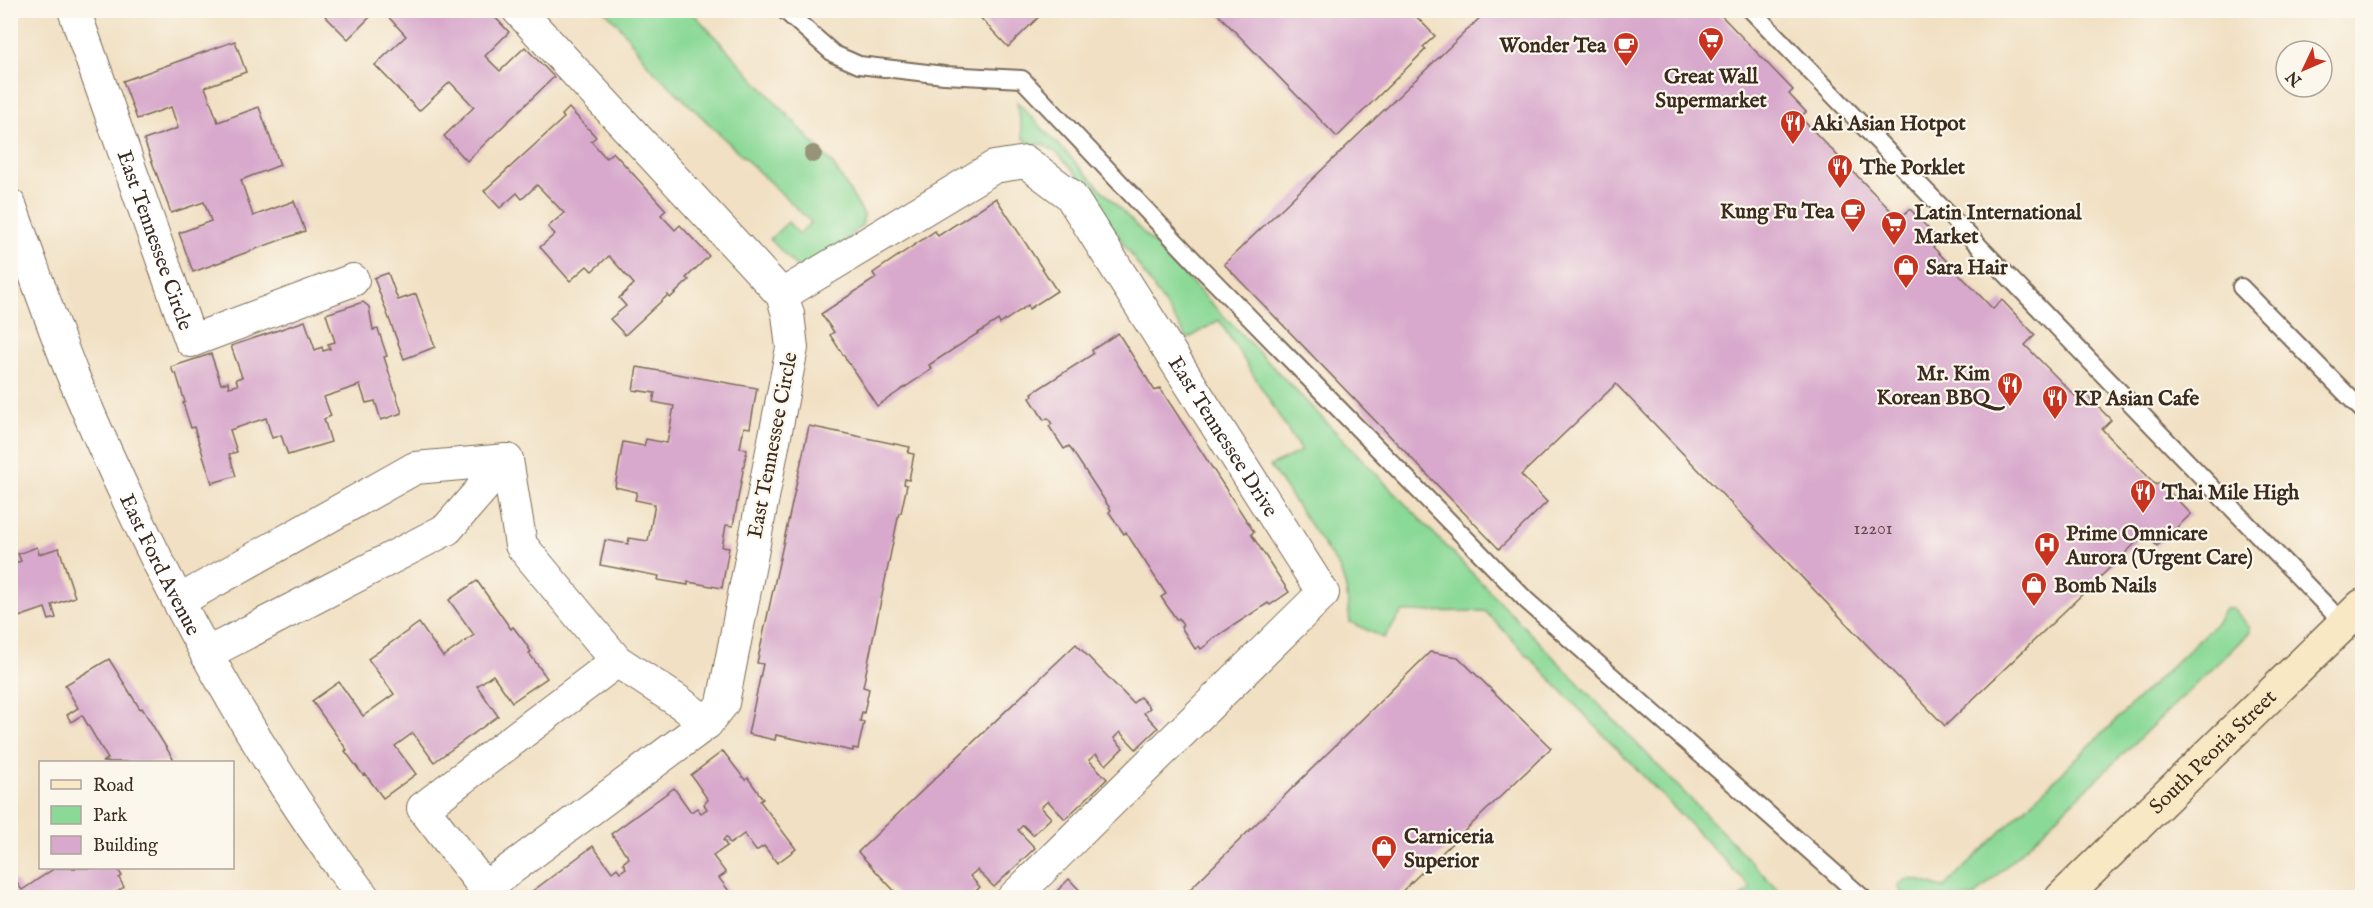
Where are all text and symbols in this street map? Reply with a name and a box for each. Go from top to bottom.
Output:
supermarket icon: Great Wall Supermarket [1696,25,1726,63]
cafe icon: Wonder Tea [1611,30,1641,68]
place label: Wonder Tea [1498,33,1607,60]
north arrow [2274,39,2334,99]
place label: Great Wall Supermarket [1655,64,1767,115]
text: N [2283,66,2307,91]
restaurant icon: Aki Asian Hotpot [1778,108,1808,146]
place label: Aki Asian Hotpot [1811,111,1967,138]
street label: East Tennessee Circle [110,147,198,335]
restaurant icon: The Porklet [1825,152,1855,190]
place label: The Porklet [1859,155,1966,182]
cafe icon: Kung Fu Tea [1838,196,1868,234]
place label: Kung Fu Tea [1720,199,1835,226]
place label: Latin International Market [1914,200,2083,251]
supermarket icon: Latin International Market [1879,209,1909,247]
shop icon: Sara Hair [1891,252,1921,290]
place label: Sara Hair [1926,255,2008,282]
street label: East Tennessee Circle [742,350,805,541]
street label: East Tennessee Drive [1161,352,1284,523]
place label: Mr. Kim Korean BBQ [1877,361,2006,412]
restaurant icon: Mr. Kim Korean BBQ [1995,370,2025,408]
restaurant icon: KP Asian Cafe [2040,383,2070,421]
place label: KP Asian Cafe [2074,386,2200,413]
restaurant icon: Thai Mile High [2128,477,2158,515]
place label: Thai Mile High [2161,480,2300,507]
street label: East Ford Avenue [112,490,206,641]
house number: 12201 [1853,518,1893,541]
place label: Prime Omnicare Aurora (Urgent Care) [2065,521,2253,572]
hospital icon: Prime Omnicare Aurora (Urgent Care) [2032,530,2062,568]
shop icon: Bomb Nails [2019,570,2049,608]
place label: Bomb Nails [2054,573,2157,600]
street label: South Peoria Street [2144,684,2283,821]
legend [39,761,234,869]
text: Road [93,775,134,798]
text: Park [93,805,128,828]
place label: Carniceria Superior [1404,824,1495,875]
shop icon: Carniceria Superior [1369,833,1399,871]
text: Building [93,835,158,858]

